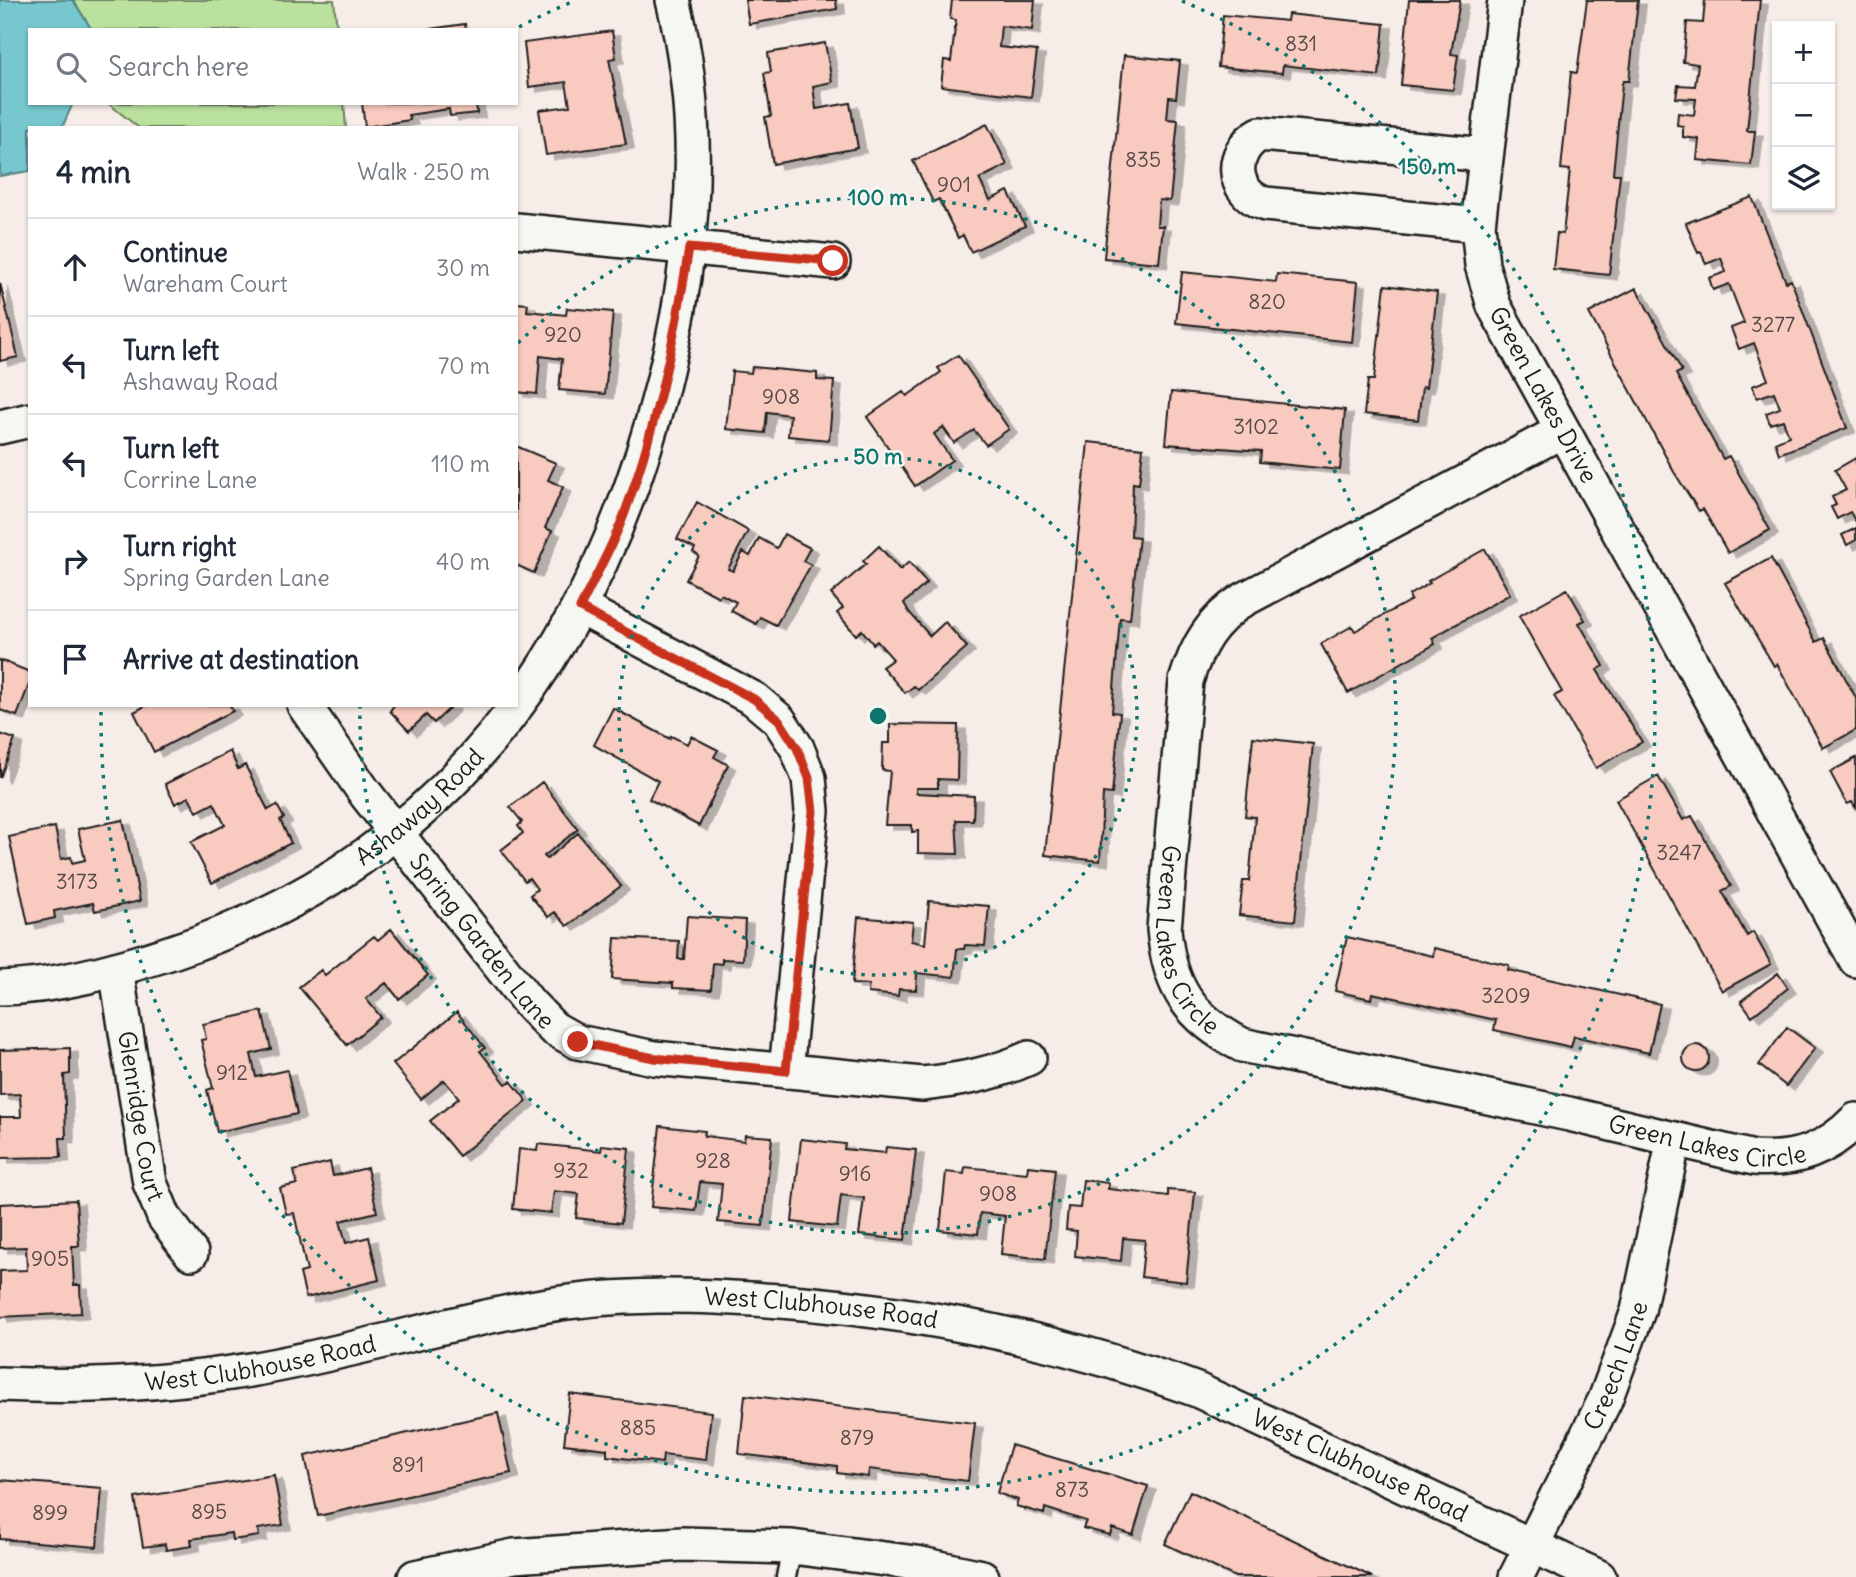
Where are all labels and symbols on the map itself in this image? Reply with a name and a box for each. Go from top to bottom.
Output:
house number: 831 [1285,30,1317,57]
house number: 835 [1125,146,1161,173]
text: 150 m [1398,153,1456,180]
house number: 901 [937,171,971,198]
text: 100 m [848,184,908,211]
route start [817,245,848,276]
house number: 820 [1248,288,1286,315]
street label: Green Lakes Drive [1483,301,1605,488]
house number: 3277 [1751,311,1795,338]
house number: 920 [544,321,582,348]
house number: 908 [762,383,800,410]
house number: 3102 [1233,413,1279,440]
text: 50 m [853,443,903,470]
centre of rings [866,704,890,728]
street label: Ashaway Road [349,742,490,871]
house number: 3247 [1656,839,1702,866]
street label: Green Lakes Circle [1150,844,1226,1041]
street label: Spring Garden Lane [404,847,562,1035]
house number: 3173 [56,868,98,895]
house number: 3209 [1481,982,1531,1009]
route end [562,1026,593,1057]
street label: Glenridge Court [112,1029,172,1205]
house number: 912 [216,1059,248,1086]
street label: Green Lakes Circle [1606,1108,1809,1173]
house number: 928 [695,1147,731,1174]
house number: 932 [553,1157,589,1184]
house number: 916 [839,1160,871,1187]
house number: 908 [979,1180,1017,1207]
house number: 905 [31,1245,69,1272]
street label: West Clubhouse Road [704,1281,940,1334]
street label: Creech Lane [1576,1299,1654,1435]
street label: West Clubhouse Road [143,1328,379,1397]
street label: West Clubhouse Road [1248,1402,1473,1528]
house number: 885 [620,1414,656,1441]
house number: 879 [840,1424,874,1451]
house number: 891 [392,1451,424,1478]
house number: 873 [1055,1476,1089,1503]
house number: 895 [191,1498,227,1525]
house number: 899 [32,1499,68,1526]

